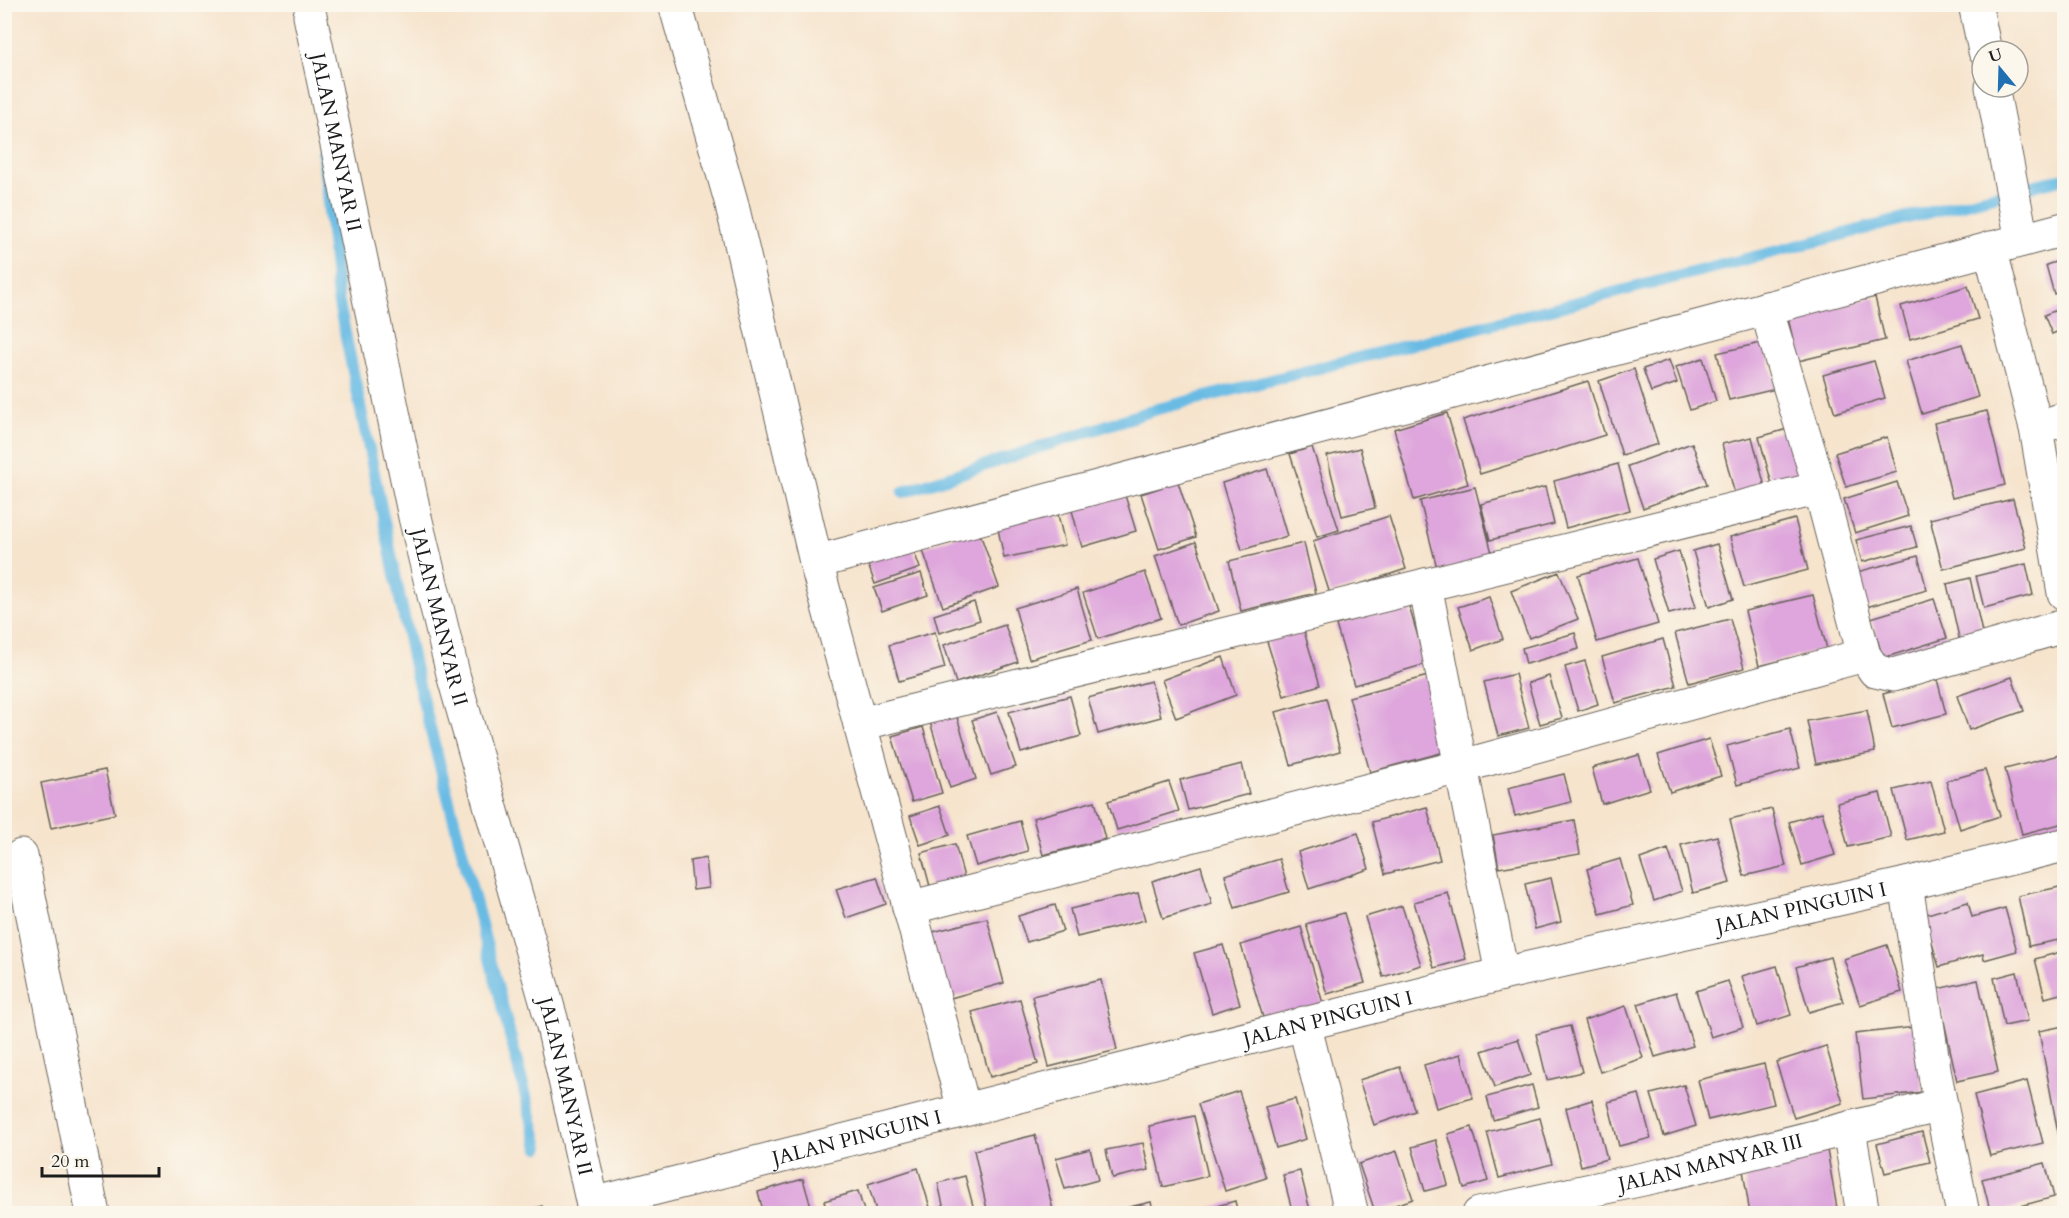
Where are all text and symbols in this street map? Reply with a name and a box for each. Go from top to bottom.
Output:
north arrow [1970,39,2030,99]
text: U [1986,43,2005,68]
street label: JALAN MANYAR II [304,47,368,234]
street label: JALAN MANYAR II [404,523,475,709]
street label: JALAN PINGUIN I [1710,875,1889,940]
street label: JALAN PINGUIN I [1237,984,1415,1053]
street label: JALAN MANYAR II [531,991,599,1178]
street label: JALAN PINGUIN I [766,1103,944,1172]
street label: JALAN MANYAR III [1613,1127,1805,1198]
scale bar [42,1140,159,1178]
text: 20 m [51,1149,90,1174]

